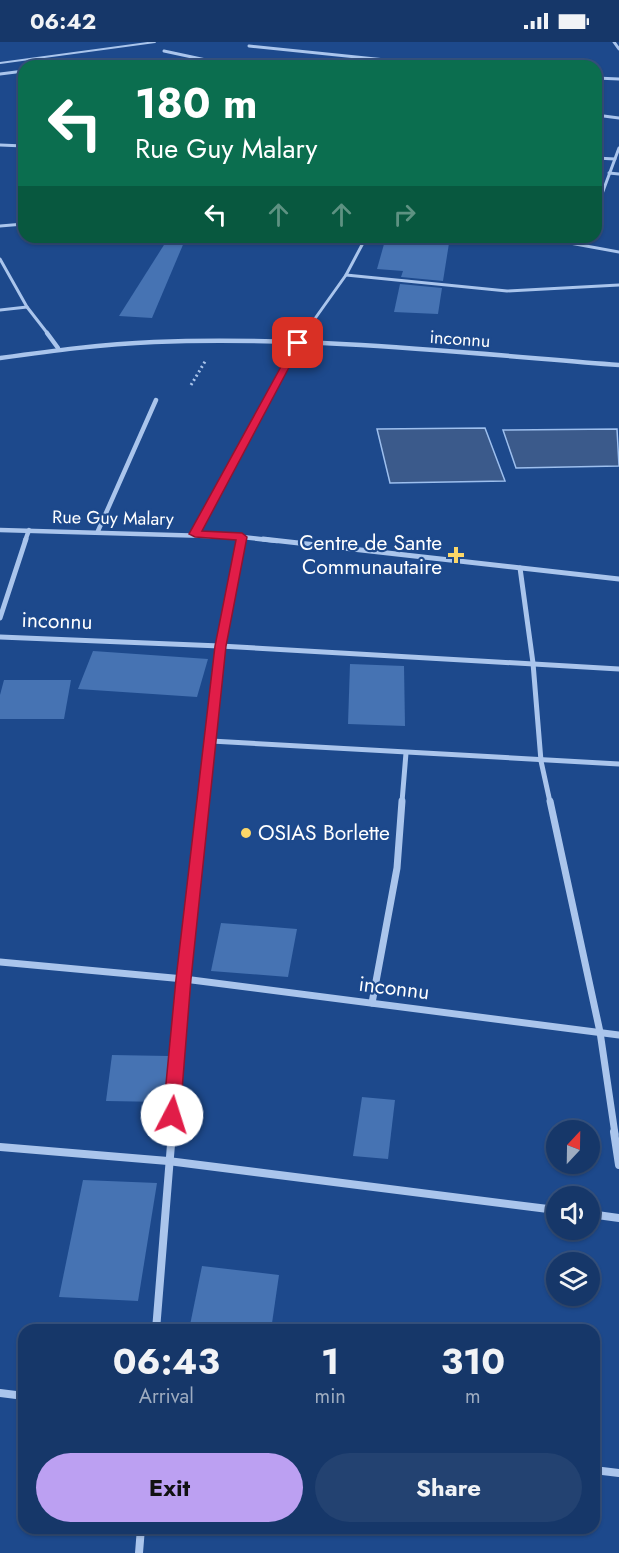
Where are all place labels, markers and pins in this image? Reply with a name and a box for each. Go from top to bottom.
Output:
pin [272,317,323,368]
place label: Centre de Sante Communautaire [299,528,442,582]
marker: Centre de Sante Communautaire [447,546,465,564]
place label: OSIAS Borlette [258,818,390,848]
marker: OSIAS Borlette [239,826,253,840]

